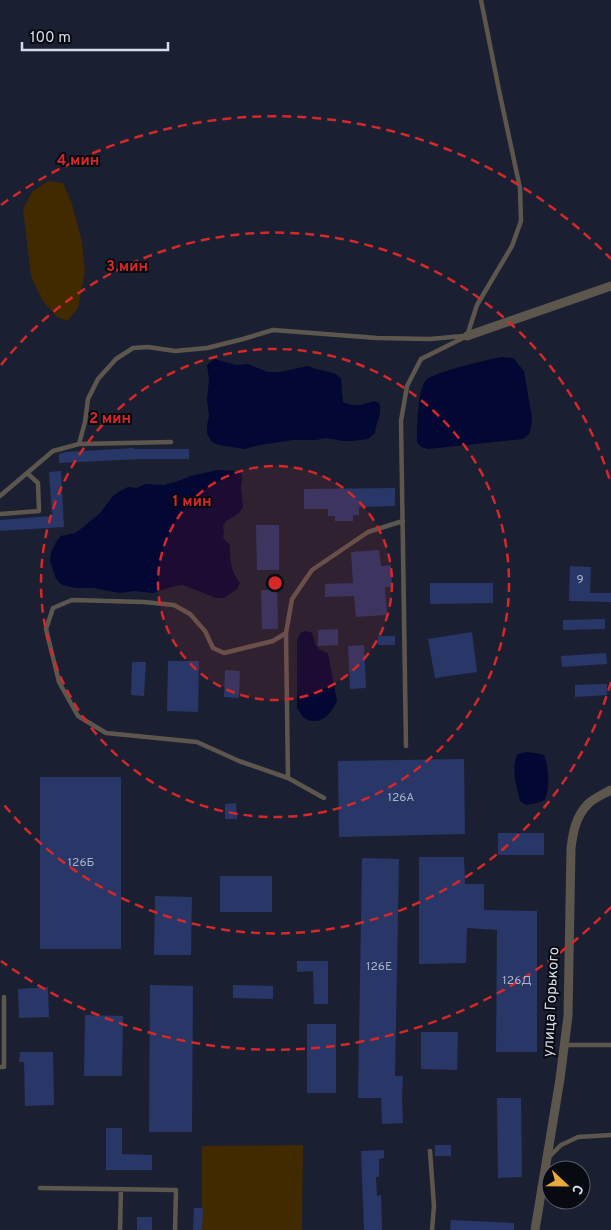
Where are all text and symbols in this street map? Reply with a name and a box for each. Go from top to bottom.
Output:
scale bar [22,20,169,52]
text: 100 m [30,29,71,48]
text: 4 мин [57,152,99,171]
text: 3 мин [106,258,148,277]
text: 2 мин [89,410,131,429]
text: 1 мин [173,493,211,512]
house number: 9 [576,572,584,588]
centre of rings [266,574,284,592]
house number: 126А [388,790,414,806]
house number: 126Б [68,855,95,871]
street label: улица Горького [540,946,564,1058]
house number: 126Е [366,959,392,975]
house number: 126Д [502,973,532,989]
north arrow [541,1160,591,1210]
text: С [567,1182,586,1197]

